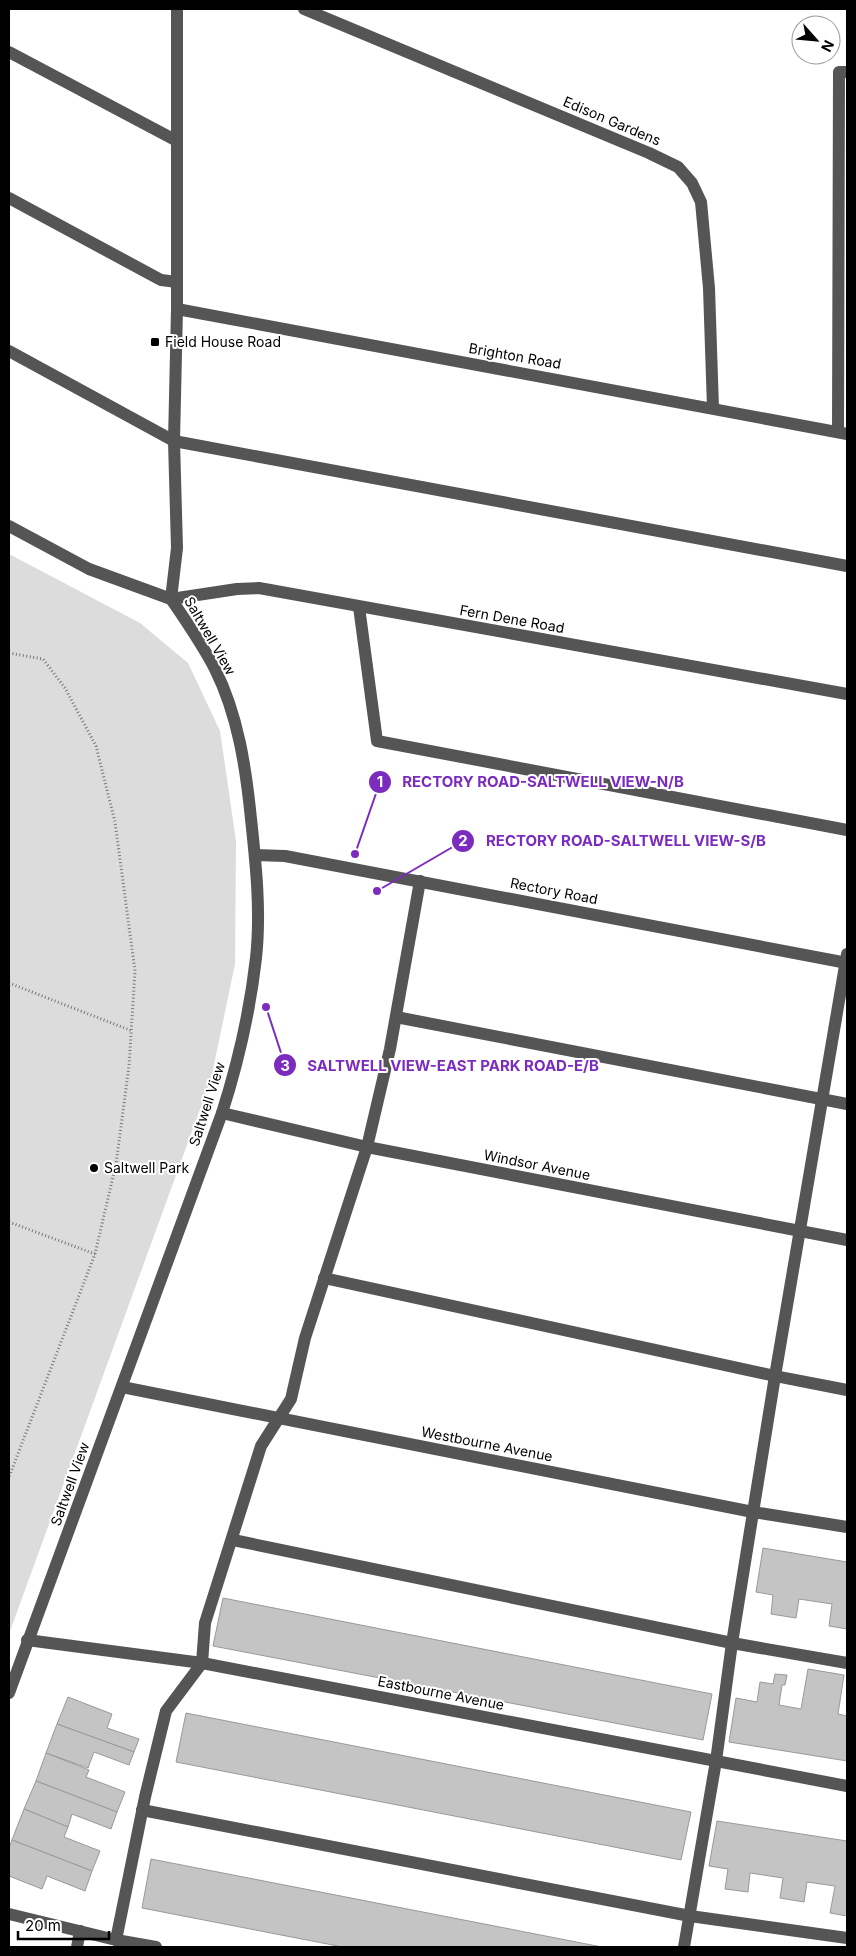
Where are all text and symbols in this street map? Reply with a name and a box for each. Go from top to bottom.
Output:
north arrow [791,15,841,65]
text: N [818,38,838,55]
street label: Edison Gardens [561,92,663,149]
place label: Field House Road [165,333,281,350]
marker: Field House Road [149,336,161,348]
street label: Brighton Road [467,339,563,372]
street label: Saltwell View [181,594,240,678]
street label: Fern Dene Road [458,601,566,636]
callout: RECTORY ROAD-SALTWELL VIEW-N/B [367,767,694,797]
text: 1 [377,772,383,791]
text: RECTORY ROAD-SALTWELL VIEW-N/B [402,772,684,791]
callout: RECTORY ROAD-SALTWELL VIEW-S/B [451,826,776,856]
text: 2 [458,831,468,850]
text: RECTORY ROAD-SALTWELL VIEW-S/B [486,831,766,850]
street label: Rectory Road [509,874,599,907]
callout: SALTWELL VIEW-EAST PARK ROAD-E/B [272,1050,609,1080]
text: 3 [280,1056,290,1075]
text: SALTWELL VIEW-EAST PARK ROAD-E/B [307,1056,599,1075]
street label: Saltwell View [185,1059,228,1148]
street label: Windsor Avenue [482,1146,592,1183]
place label: Saltwell Park [104,1159,190,1176]
marker: Saltwell Park [88,1162,100,1174]
street label: Westbourne Avenue [420,1422,554,1465]
street label: Saltwell View [47,1440,93,1528]
street label: Eastbourne Avenue [376,1672,506,1713]
scale bar [18,1908,109,1940]
text: 20 m [25,1916,61,1935]

